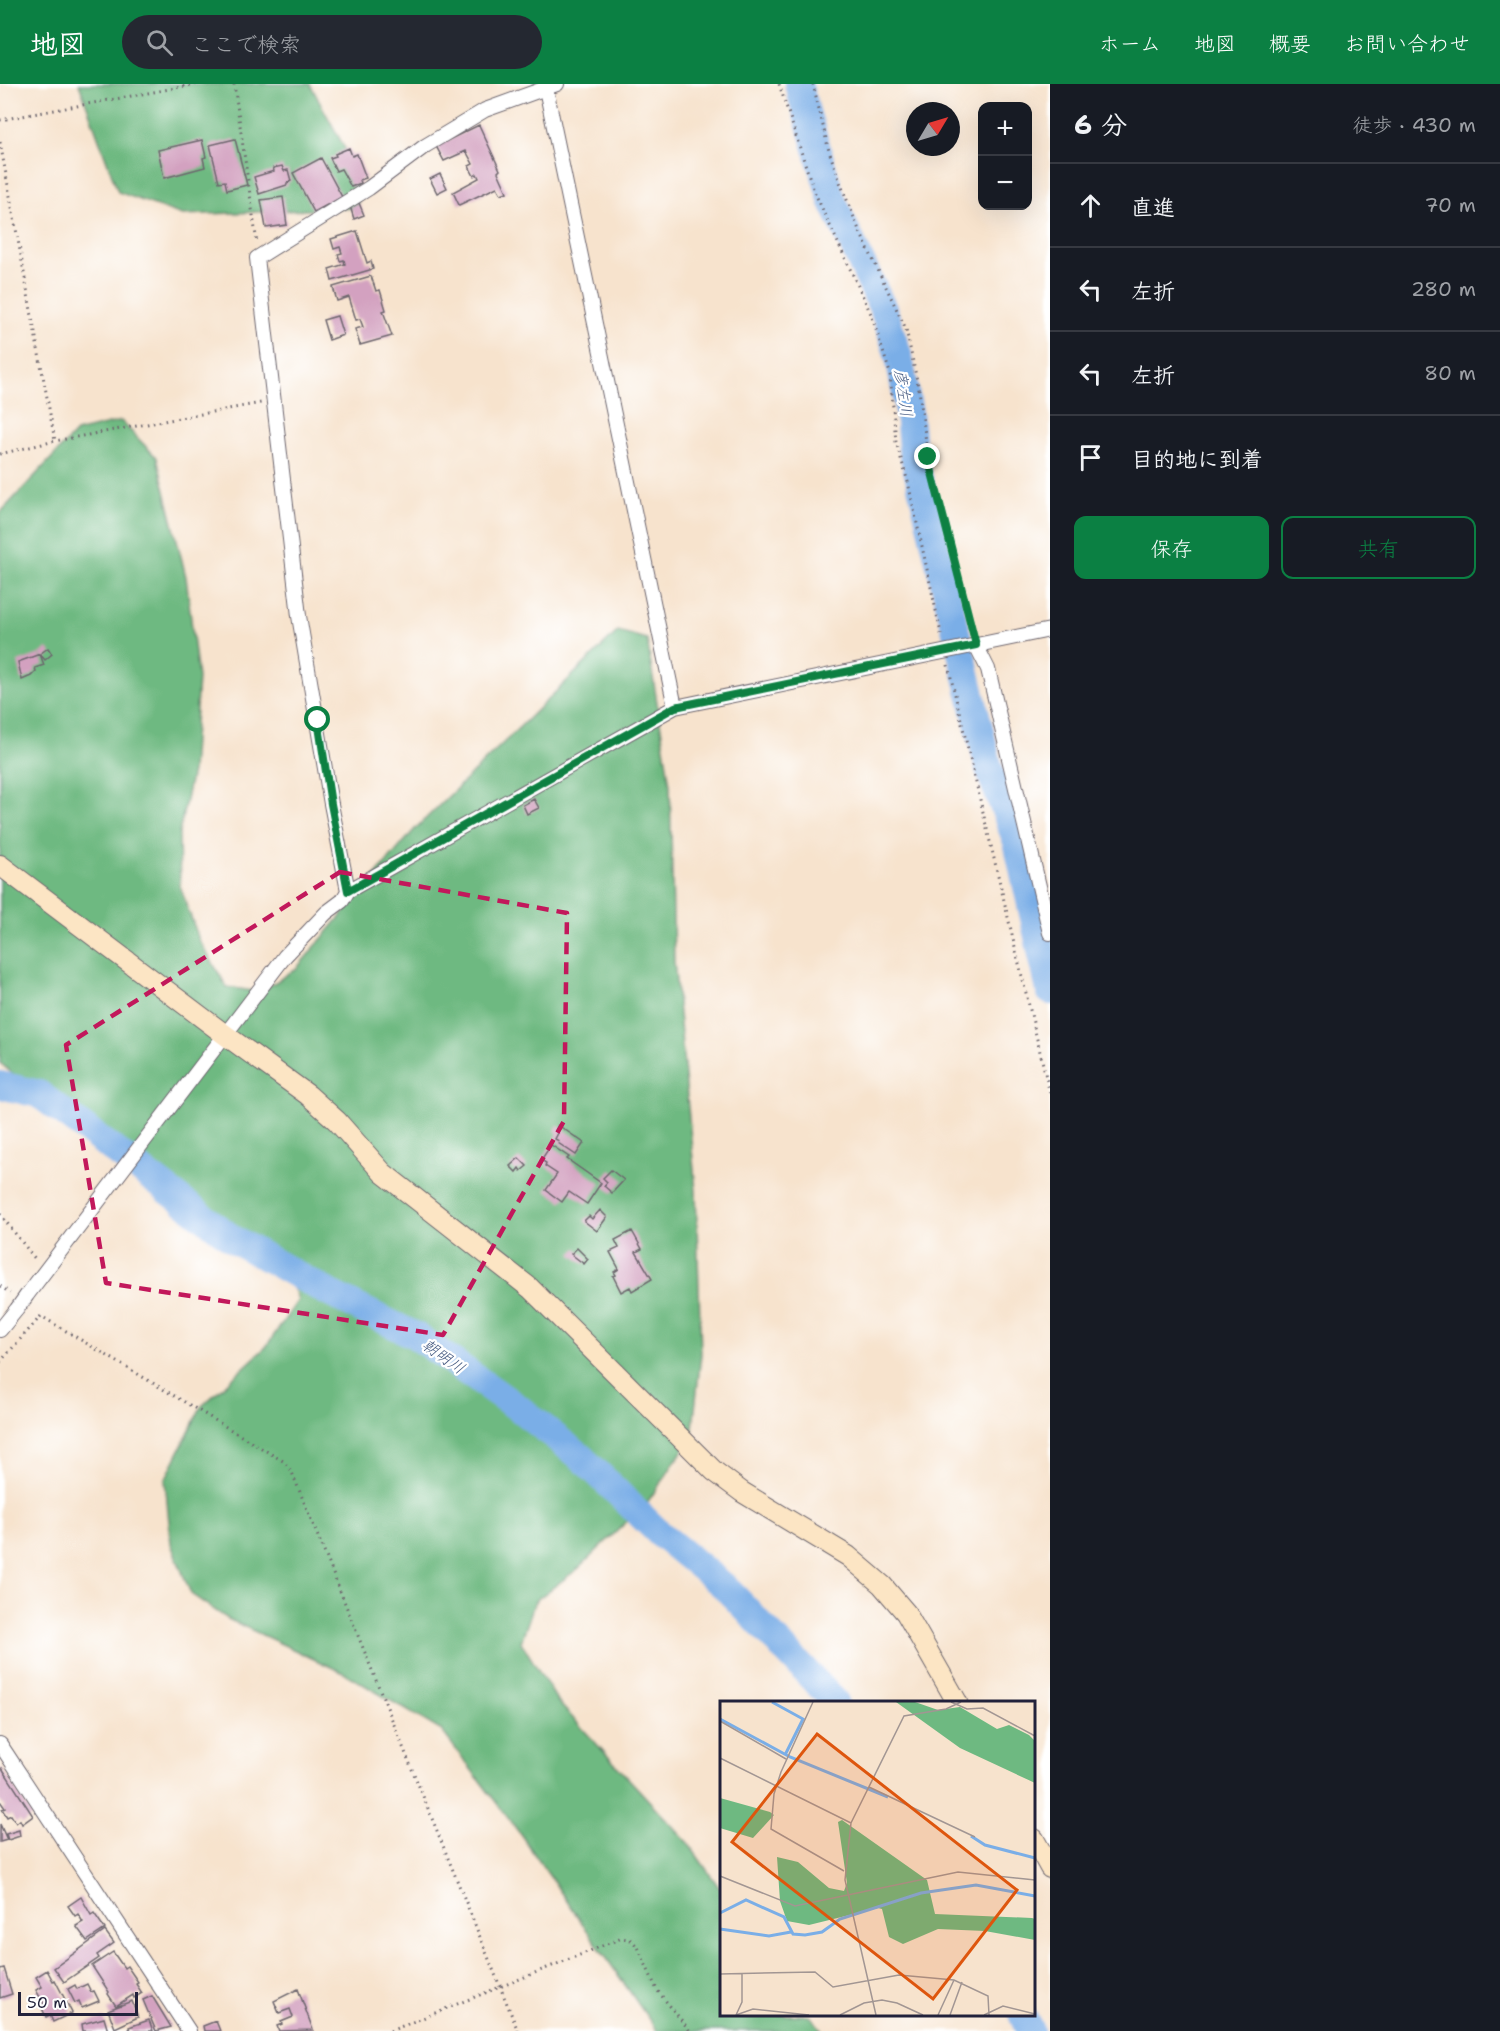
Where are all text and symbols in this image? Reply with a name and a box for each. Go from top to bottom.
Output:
search box [122,15,542,69]
text: 地図 [30,25,86,63]
icon: search [143,26,176,59]
text: ここで検索 [191,30,301,59]
text: ホーム [1099,30,1161,58]
text: 地図 [1194,30,1236,58]
text: 概要 [1269,30,1311,58]
text: お問い合わせ [1344,30,1470,58]
north arrow [906,102,960,156]
map controls [978,102,1032,210]
button: + [978,102,1032,156]
text: 6 分 [1074,107,1127,142]
text: 徒歩 · 430 m [1352,112,1476,138]
button: − [978,156,1032,210]
icon: ahead [1074,189,1107,222]
text: 70 m [1424,192,1476,218]
text: 直進 [1131,193,1175,222]
icon: left [1074,273,1107,306]
text: 280 m [1411,276,1476,302]
text: 左折 [1131,277,1175,306]
icon: left [1074,357,1107,390]
text: 80 m [1424,360,1476,386]
text: 左折 [1131,361,1175,390]
water label: 彦左川 [890,368,917,418]
icon: arrive [1074,441,1107,474]
route end [914,443,940,469]
text: 目的地に到着 [1131,445,1263,474]
button: 保存 [1074,516,1269,579]
button: 共有 [1281,516,1476,579]
route start [304,706,330,732]
water label: 朝明川 [418,1334,469,1379]
inset map [720,1701,1035,2016]
scale bar [18,1989,138,2016]
text: 50 m [27,1992,67,2013]

